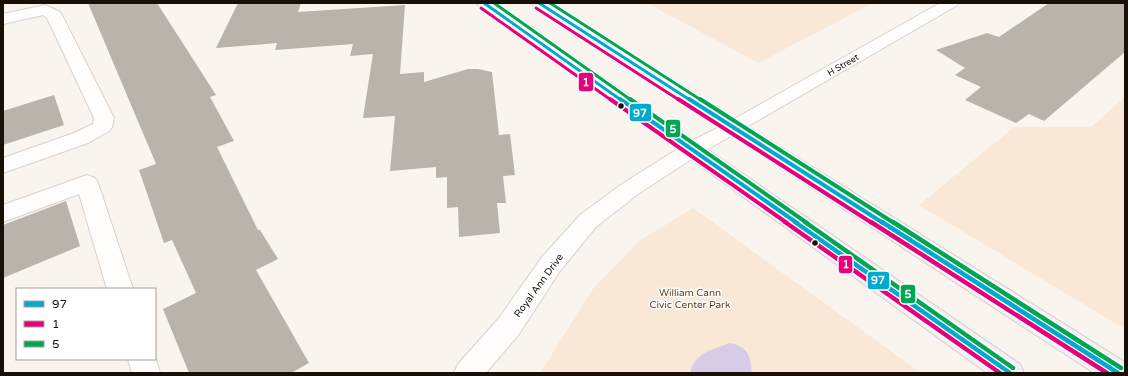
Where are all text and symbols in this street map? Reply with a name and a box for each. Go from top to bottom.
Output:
street label: H Street [825,52,862,79]
line badge: 1 [578,72,594,92]
text: 1 [583,76,590,89]
unlabelled marker [616,101,626,111]
line badge: 97 [629,103,652,122]
text: 97 [633,107,647,120]
line badge: 5 [665,119,681,138]
text: 5 [670,123,677,136]
unlabelled marker [810,238,820,248]
street label: Royal Ann Drive [512,251,566,320]
line badge: 1 [838,255,853,274]
text: 1 [843,258,850,271]
line badge: 97 [867,271,890,290]
text: 97 [871,274,885,287]
line badge: 5 [900,284,916,304]
park label: William Cann Civic Center Park [650,287,731,311]
legend [16,288,156,360]
text: 5 [905,288,912,301]
text: 97 [52,297,67,311]
text: 1 [52,317,60,331]
text: 5 [52,337,60,351]

